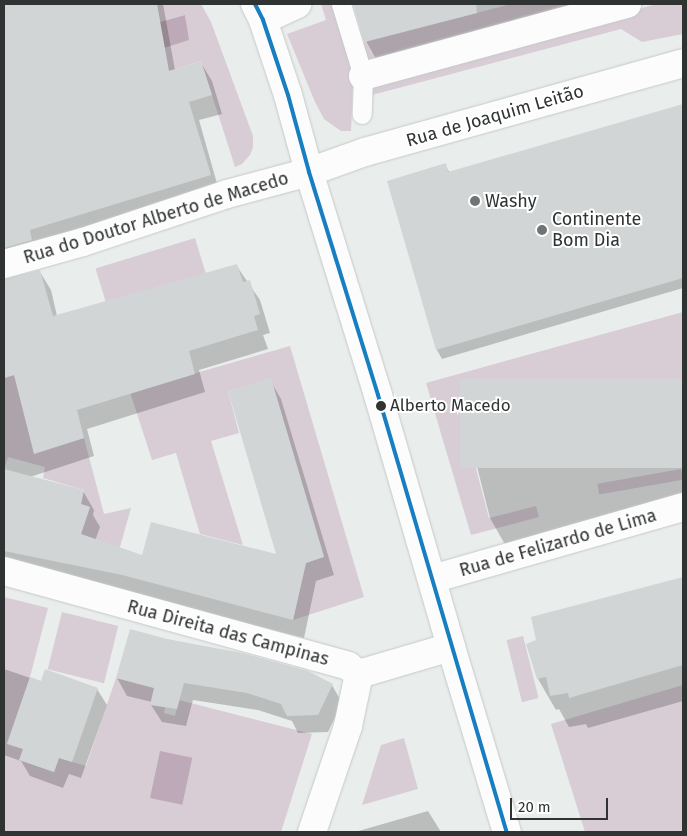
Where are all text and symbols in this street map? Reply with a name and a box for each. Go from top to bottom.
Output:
street label: Rua de Joaquim Leitão [404,80,586,152]
street label: Rua do Doutor Alberto de Macedo [21,167,291,269]
place label: Washy [485,190,537,212]
marker: Washy [469,195,481,207]
place label: Continente Bom Dia [552,209,641,252]
marker: Continente Bom Dia [536,224,548,236]
place label: Alberto Macedo [390,396,511,416]
marker: Alberto Macedo [376,401,386,411]
street label: Rua de Felizardo de Lima [457,504,659,582]
street label: Rua Direita das Campinas [125,596,331,670]
scale bar [512,788,610,820]
text: 20 m [518,798,551,816]

